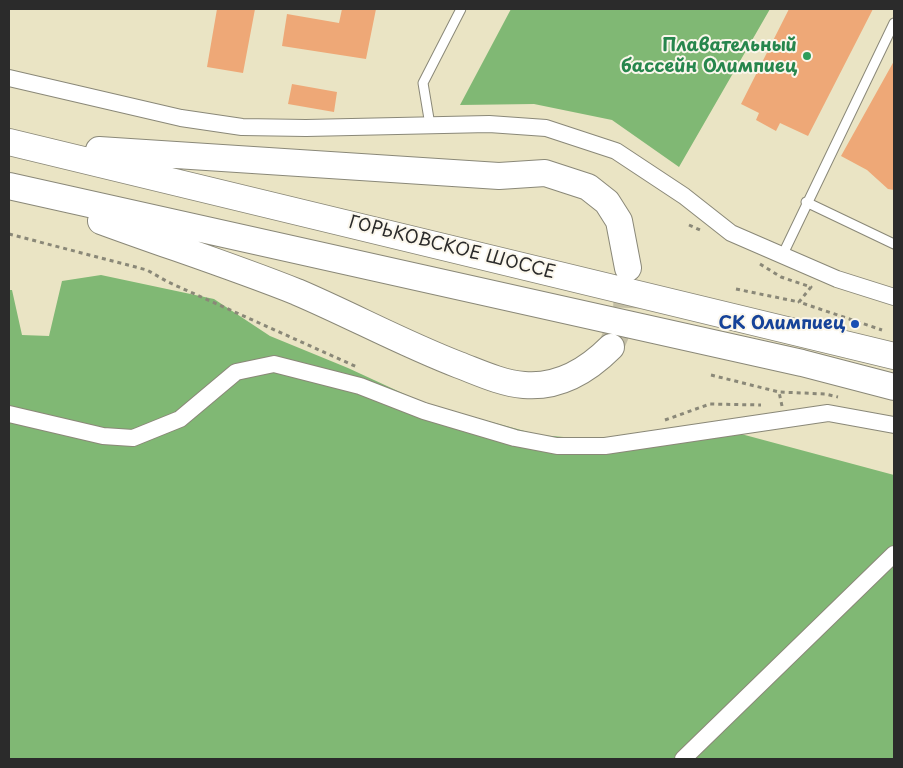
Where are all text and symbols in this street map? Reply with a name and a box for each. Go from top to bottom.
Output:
place label: Плавательный бассейн Олимпиец [621,35,797,78]
marker: Плавательный бассейн Олимпиец [801,50,813,62]
street label: ГОРЬКОВСКОЕ ШОССЕ [347,212,557,284]
place label: СК Олимпиец [718,313,845,335]
marker: СК Олимпиец [849,318,861,330]

